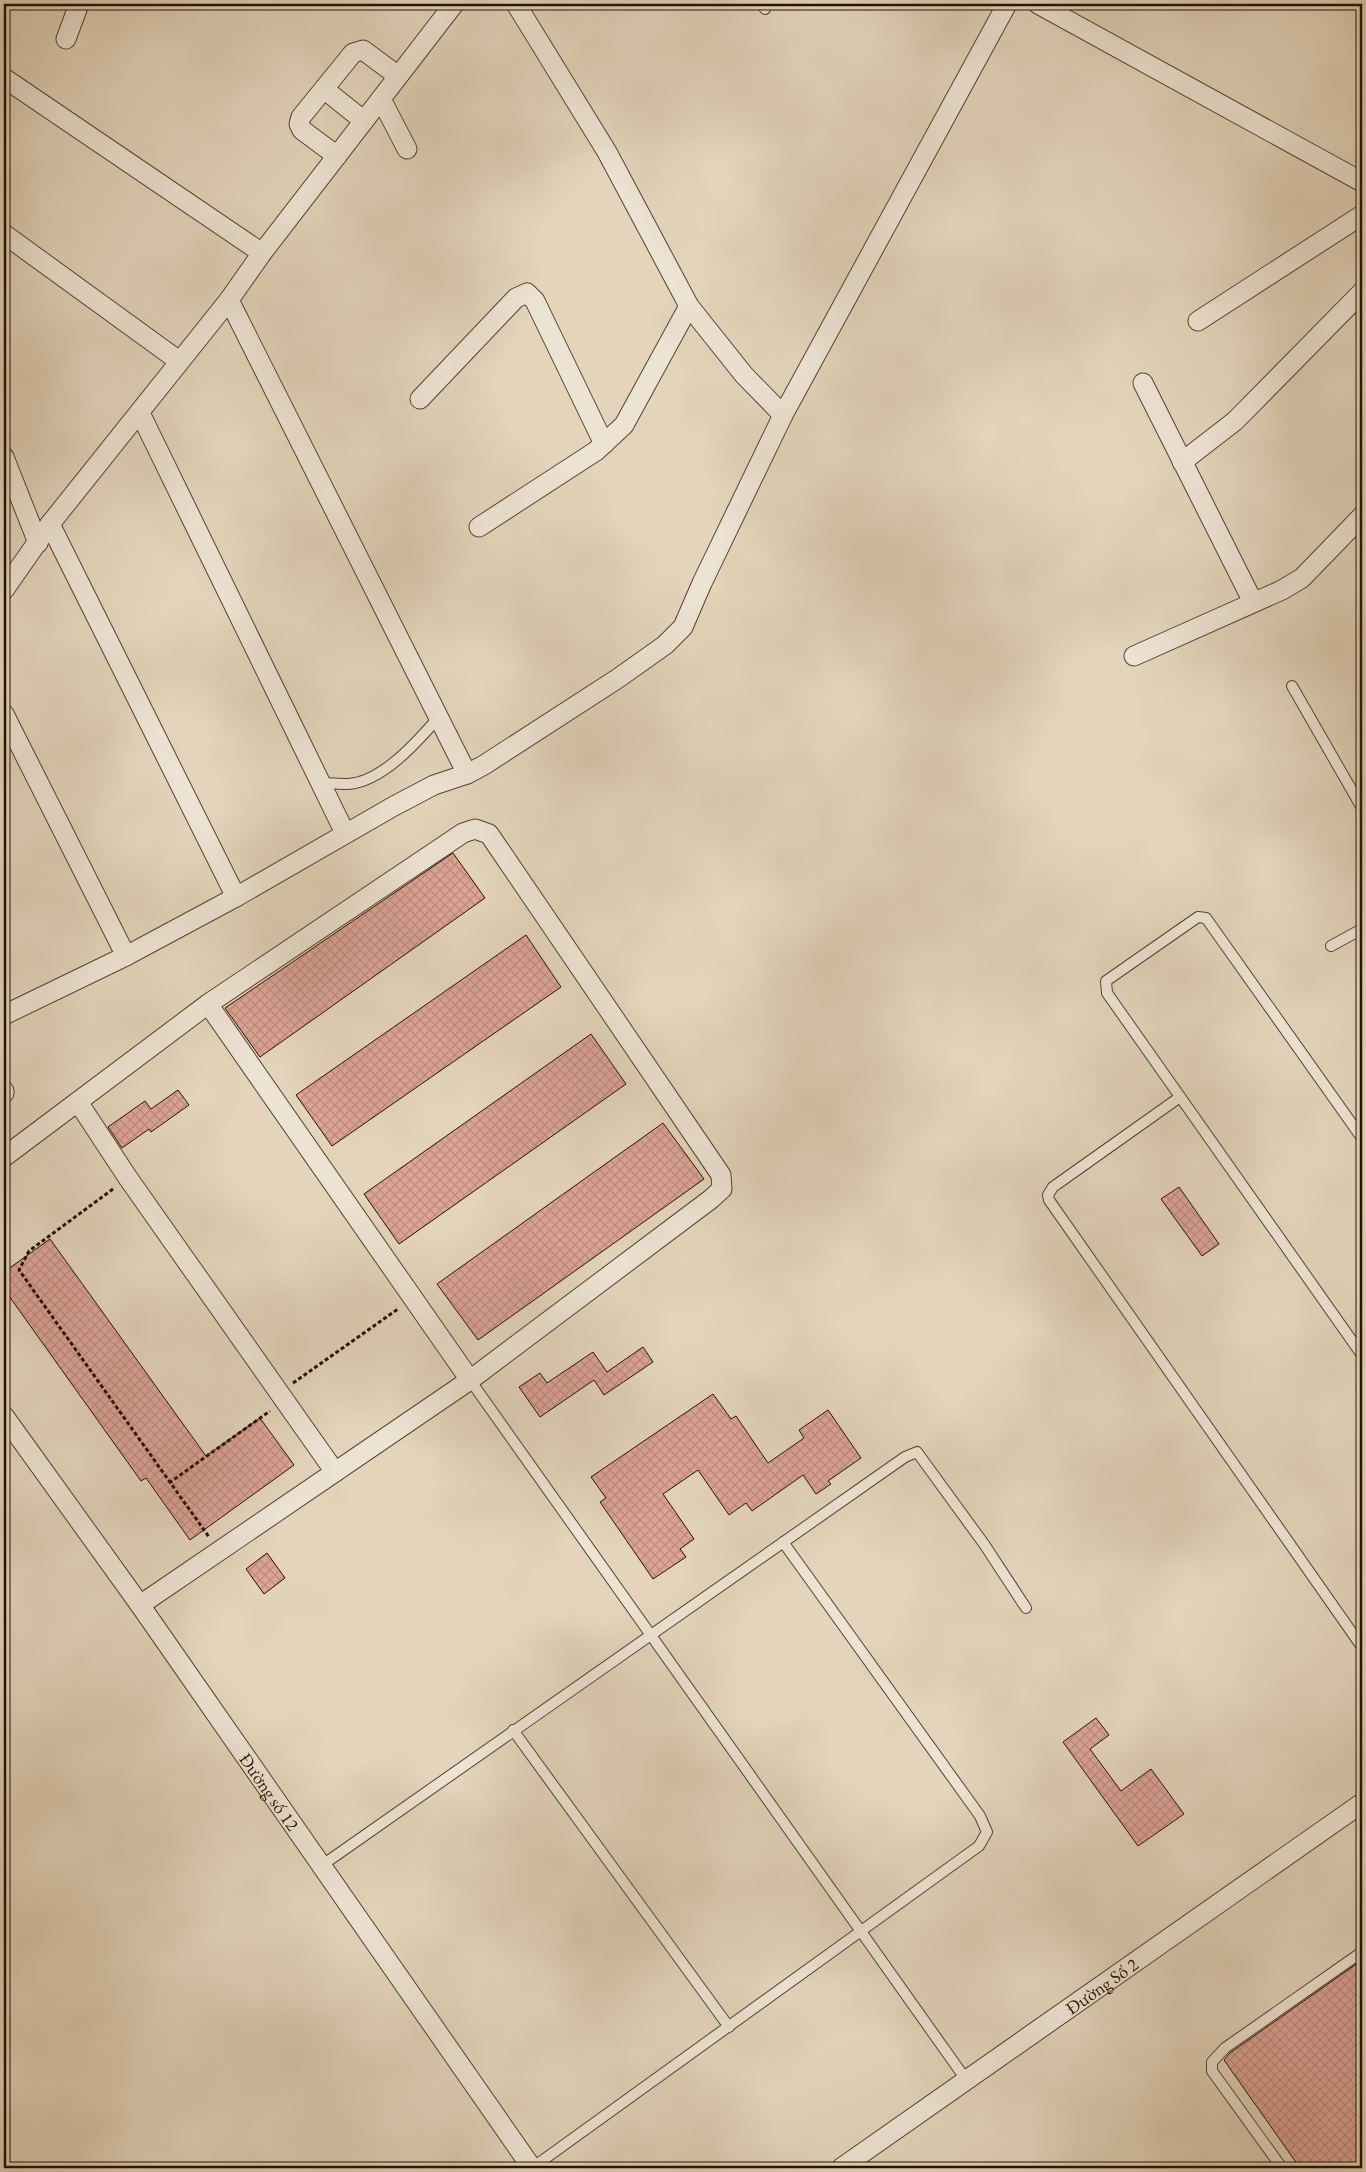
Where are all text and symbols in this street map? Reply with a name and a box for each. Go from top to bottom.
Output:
street label: Đường số 12 [235,1748,305,1835]
street label: Đường Số 2 [1061,1952,1142,2019]

